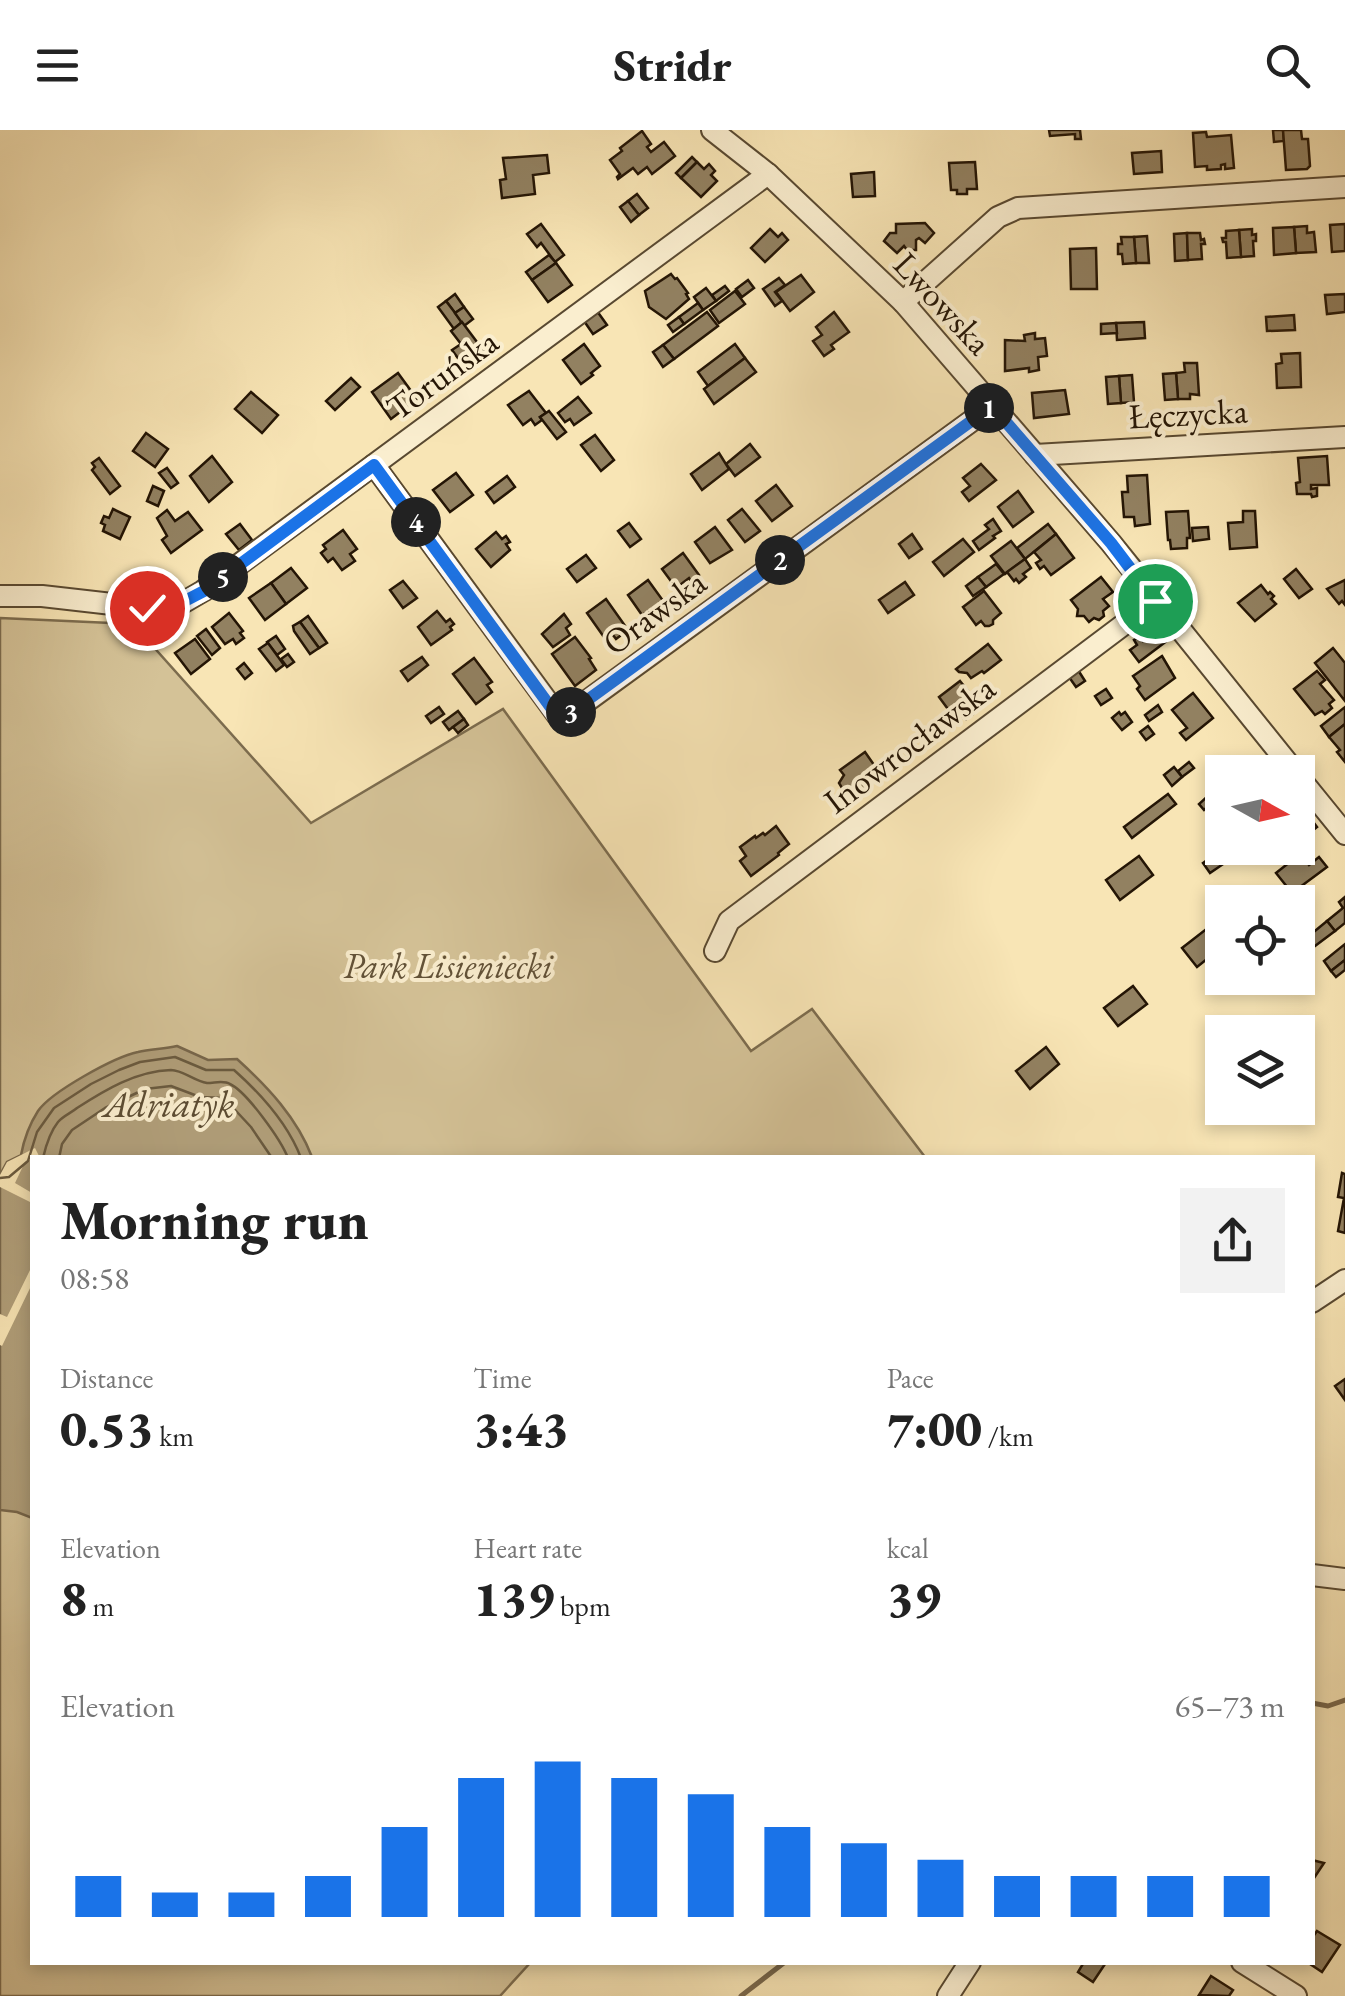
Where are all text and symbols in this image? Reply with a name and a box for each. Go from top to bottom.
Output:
text: Stridr [614,36,731,94]
icon: menu [30,38,85,93]
icon: search [1260,38,1315,93]
street label: Lwowska [884,242,1002,364]
street label: Toruńska [377,318,507,430]
pin: 1 [964,383,1014,433]
street label: Łęczycka [1127,387,1249,439]
text: 1 [982,390,996,426]
pin: 4 [391,497,441,547]
text: 4 [409,504,423,540]
pin: 2 [755,535,805,585]
text: 2 [773,542,787,578]
pin: 5 [198,552,248,602]
text: 5 [216,559,230,595]
street label: Orawska [593,559,715,665]
pin [1113,559,1198,644]
pin [105,566,190,651]
icon: arrive [1128,574,1183,629]
icon: check [120,581,175,636]
street label: Inowrocławska [814,665,1004,823]
pin: 3 [546,687,596,737]
text: 3 [564,694,578,730]
north arrow [1205,755,1315,865]
map controls [1205,755,1315,1125]
button: locate [1205,885,1315,995]
park label: Park Lisieniecki [343,943,554,988]
button: layers [1205,1015,1315,1125]
water label: Adriatyk [100,1079,235,1128]
text: Morning run [60,1184,369,1255]
button: share [1180,1188,1285,1293]
text: 08:58 [60,1257,129,1299]
text: Distance [60,1360,154,1396]
text: Time [473,1360,532,1396]
text: Pace [887,1360,934,1396]
text: 0.53 [60,1396,154,1461]
text: 3:43 [473,1396,569,1461]
text: 7:00 [887,1396,982,1461]
text: km [154,1418,194,1454]
text: /km [982,1418,1034,1454]
text: Elevation [60,1530,161,1566]
text: Heart rate [473,1530,582,1566]
text: kcal [887,1530,929,1566]
text: 8 [60,1566,87,1631]
text: 139 [473,1566,554,1631]
text: 39 [887,1566,941,1631]
text: m [87,1588,114,1624]
text: bpm [554,1588,611,1624]
text: Elevation [60,1685,175,1727]
text: 65–73 m [1175,1685,1285,1727]

